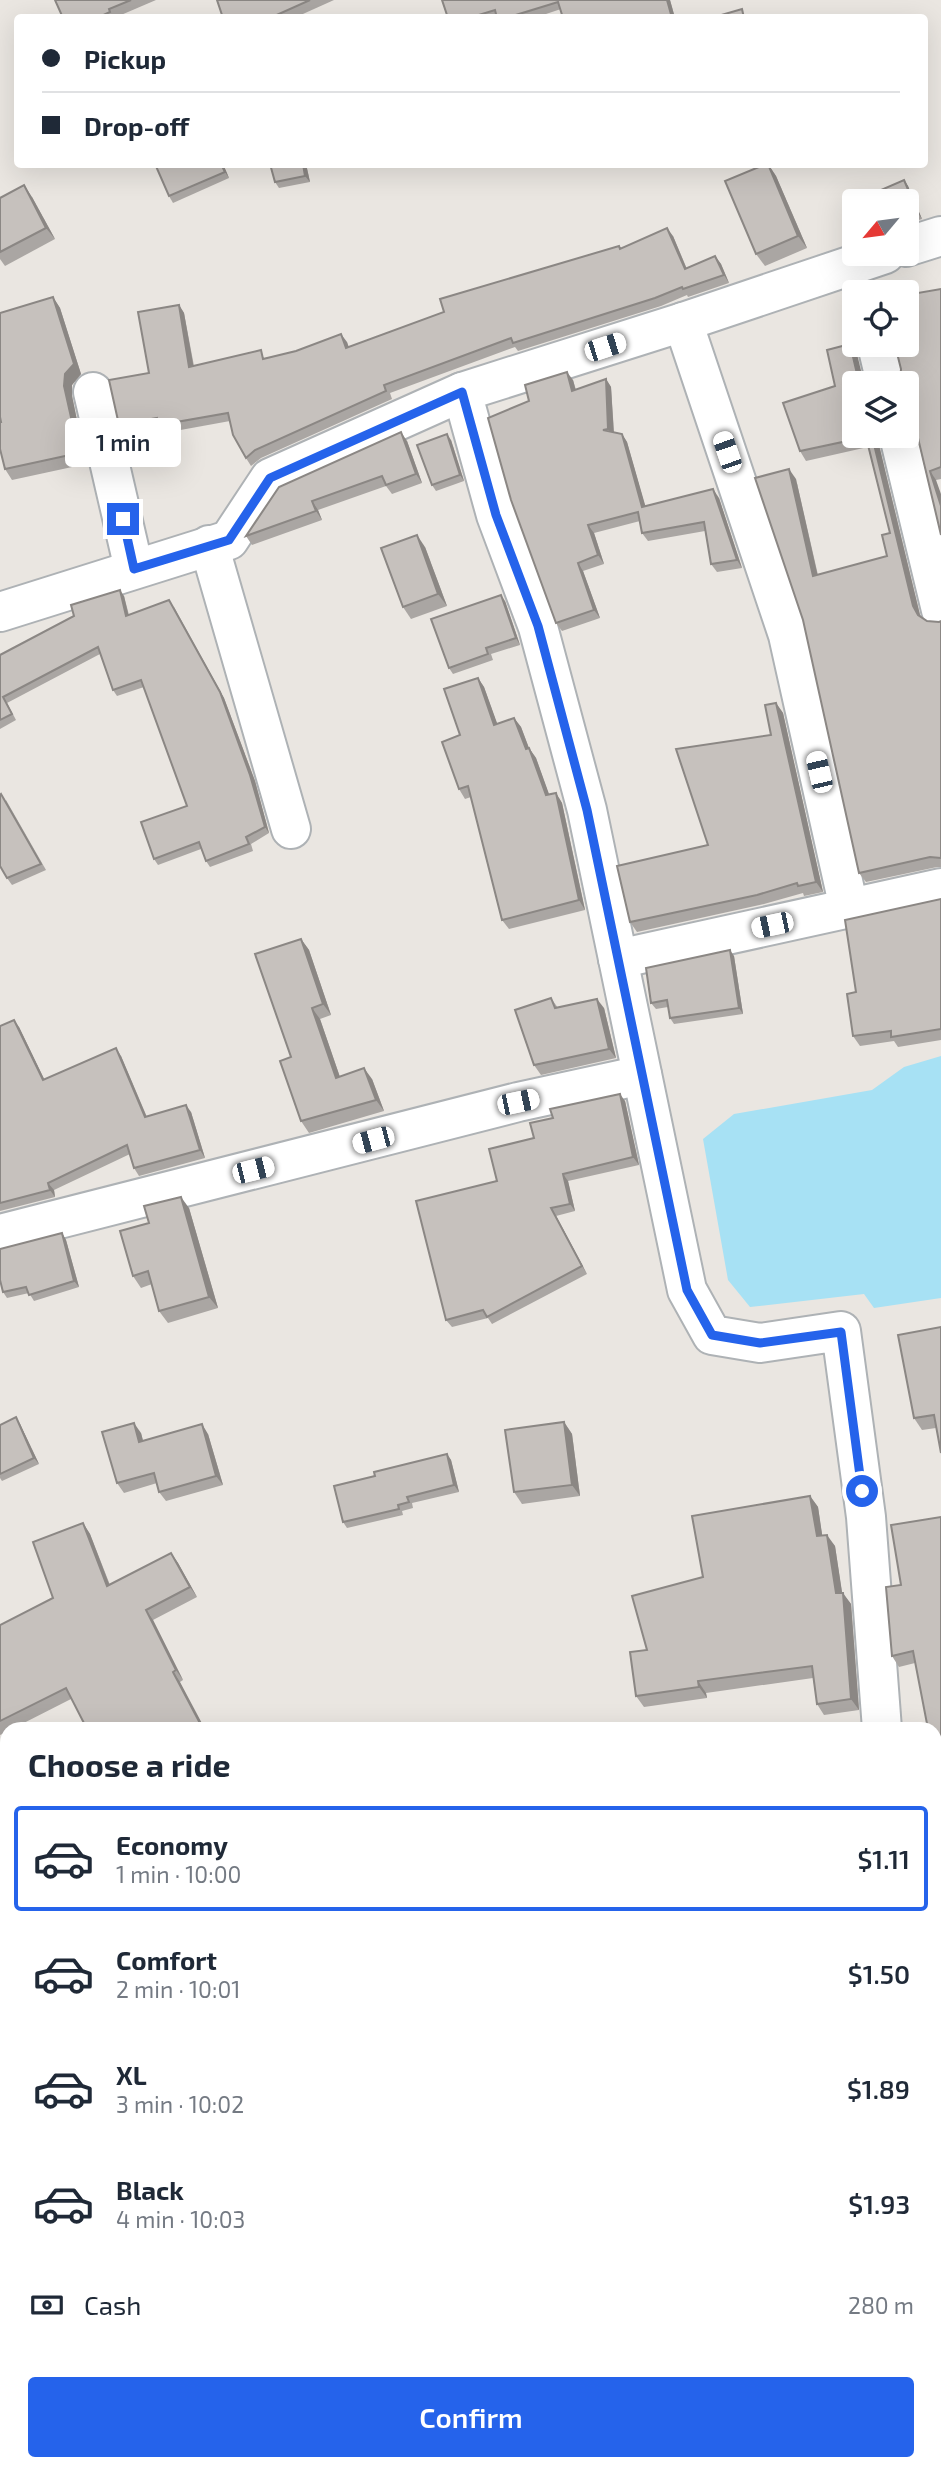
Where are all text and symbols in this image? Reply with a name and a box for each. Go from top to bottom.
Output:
text: Pickup [84,43,166,74]
text: Drop-off [84,110,189,141]
north arrow [842,189,919,266]
map controls [842,189,919,448]
button: locate [842,280,919,357]
car [582,331,629,363]
button: layers [842,371,919,448]
callout: 1 min [65,418,181,466]
text: 1 min [96,428,150,456]
car [711,429,744,475]
route end [107,503,139,535]
car [805,749,834,795]
car [750,910,795,940]
car [496,1087,541,1117]
car [350,1124,397,1156]
car [231,1155,276,1185]
route start [846,1475,878,1507]
text: Choose a ride [28,1745,231,1783]
icon: car [32,1827,95,1890]
text: Economy [116,1829,228,1860]
text: $1.11 [857,1843,910,1874]
text: 1 min · 10:00 [116,1860,241,1888]
icon: car [32,1942,95,2005]
text: Comfort [116,1944,217,1975]
text: $1.50 [848,1958,910,1989]
text: 2 min · 10:01 [116,1975,240,2003]
icon: car [32,2057,95,2120]
text: XL [116,2059,147,2090]
text: $1.89 [847,2073,910,2104]
text: 3 min · 10:02 [116,2090,244,2118]
icon: car [32,2172,95,2235]
text: Black [116,2174,184,2205]
text: $1.93 [848,2188,910,2219]
text: 4 min · 10:03 [116,2205,245,2233]
icon: cash [28,2286,66,2324]
text: Cash [84,2289,141,2320]
text: 280 m [848,2291,914,2319]
button: Confirm [28,2377,914,2457]

